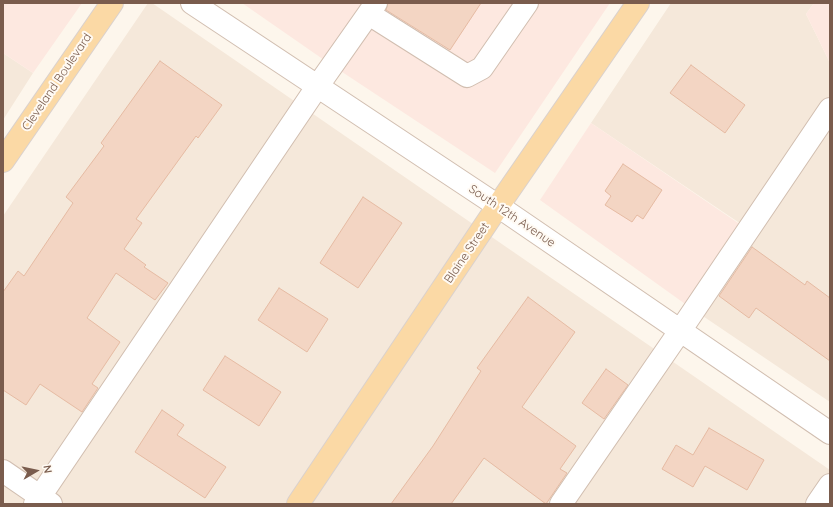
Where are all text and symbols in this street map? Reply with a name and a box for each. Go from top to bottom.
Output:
street label: Cleveland Boulevard [19,31,95,133]
street label: South 12th Avenue [466,182,558,250]
street label: Blaine Street [441,220,493,286]
north arrow [16,451,56,491]
text: N [40,464,55,474]

